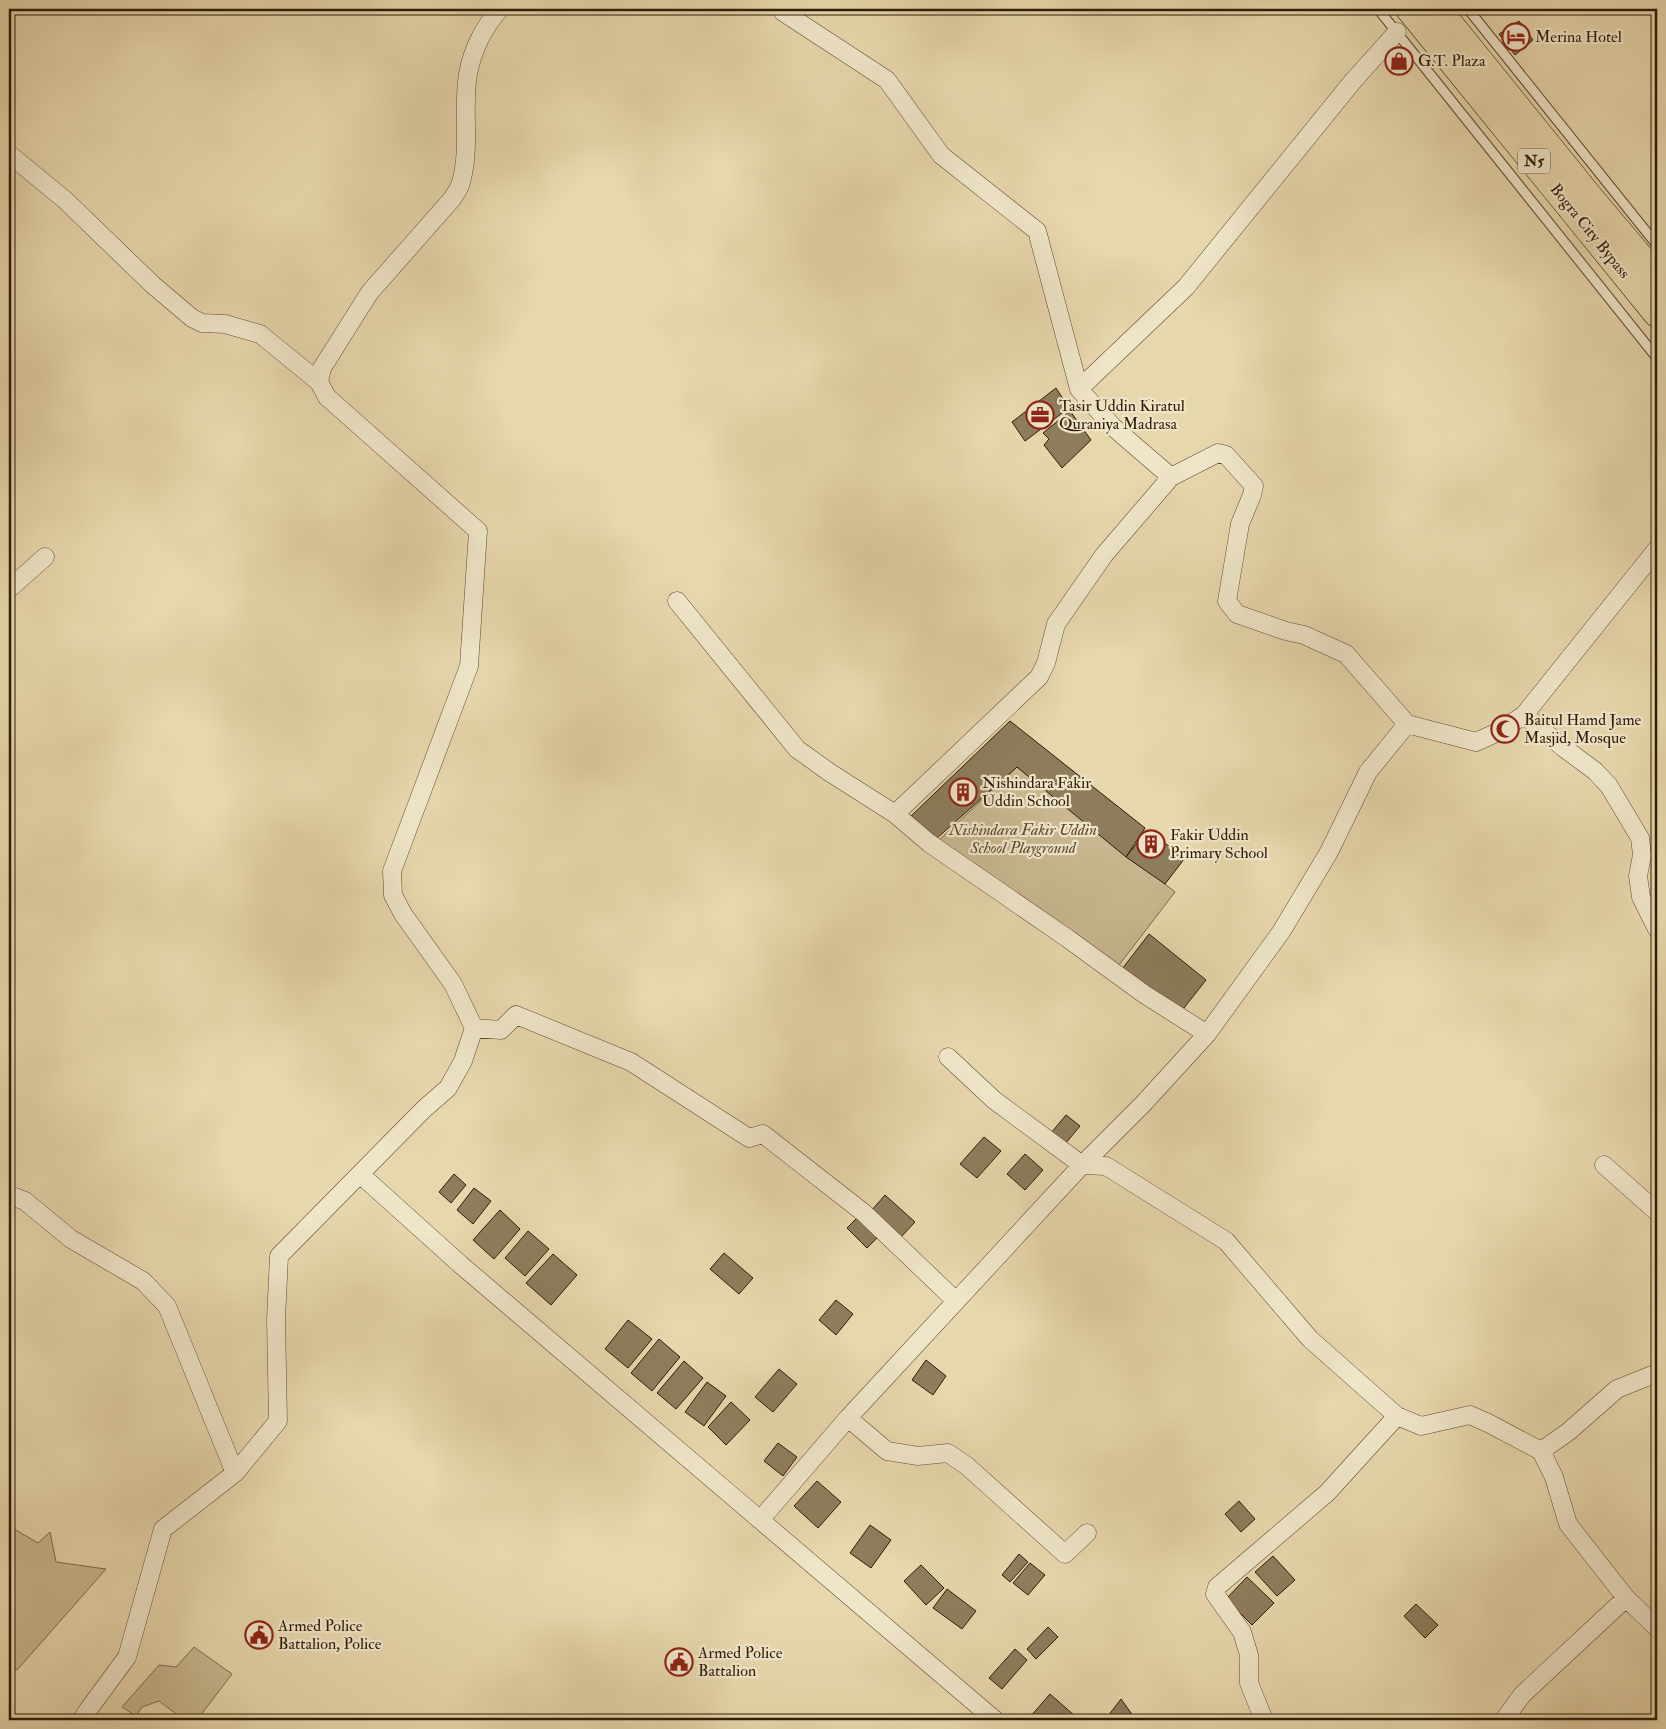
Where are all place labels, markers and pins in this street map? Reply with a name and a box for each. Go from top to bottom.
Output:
hotel icon: Merina Hotel [1501,22,1531,52]
place label: Merina Hotel [1535,27,1622,47]
shop icon: G.T. Plaza [1384,46,1414,76]
place label: G.T. Plaza [1418,51,1486,71]
place label: Tasir Uddin Kiratul Quraniya Madrasa [1059,396,1185,434]
office icon: Tasir Uddin Kiratul Quraniya Madrasa [1025,400,1055,430]
place label: Baitul Hamd Jame Masjid, Mosque [1524,710,1642,748]
mosque icon: Baitul Hamd Jame Masjid, Mosque [1490,714,1520,744]
place label: Nishindara Fakir Uddin School [982,773,1091,811]
building icon: Nishindara Fakir Uddin School [948,777,978,807]
place label: Fakir Uddin Primary School [1170,825,1268,863]
building icon: Fakir Uddin Primary School [1136,829,1166,859]
place label: Armed Police Battalion, Police [277,1616,382,1654]
public building icon: Armed Police Battalion, Police [244,1620,274,1650]
place label: Armed Police Battalion [697,1643,783,1681]
public building icon: Armed Police Battalion [664,1647,694,1677]

